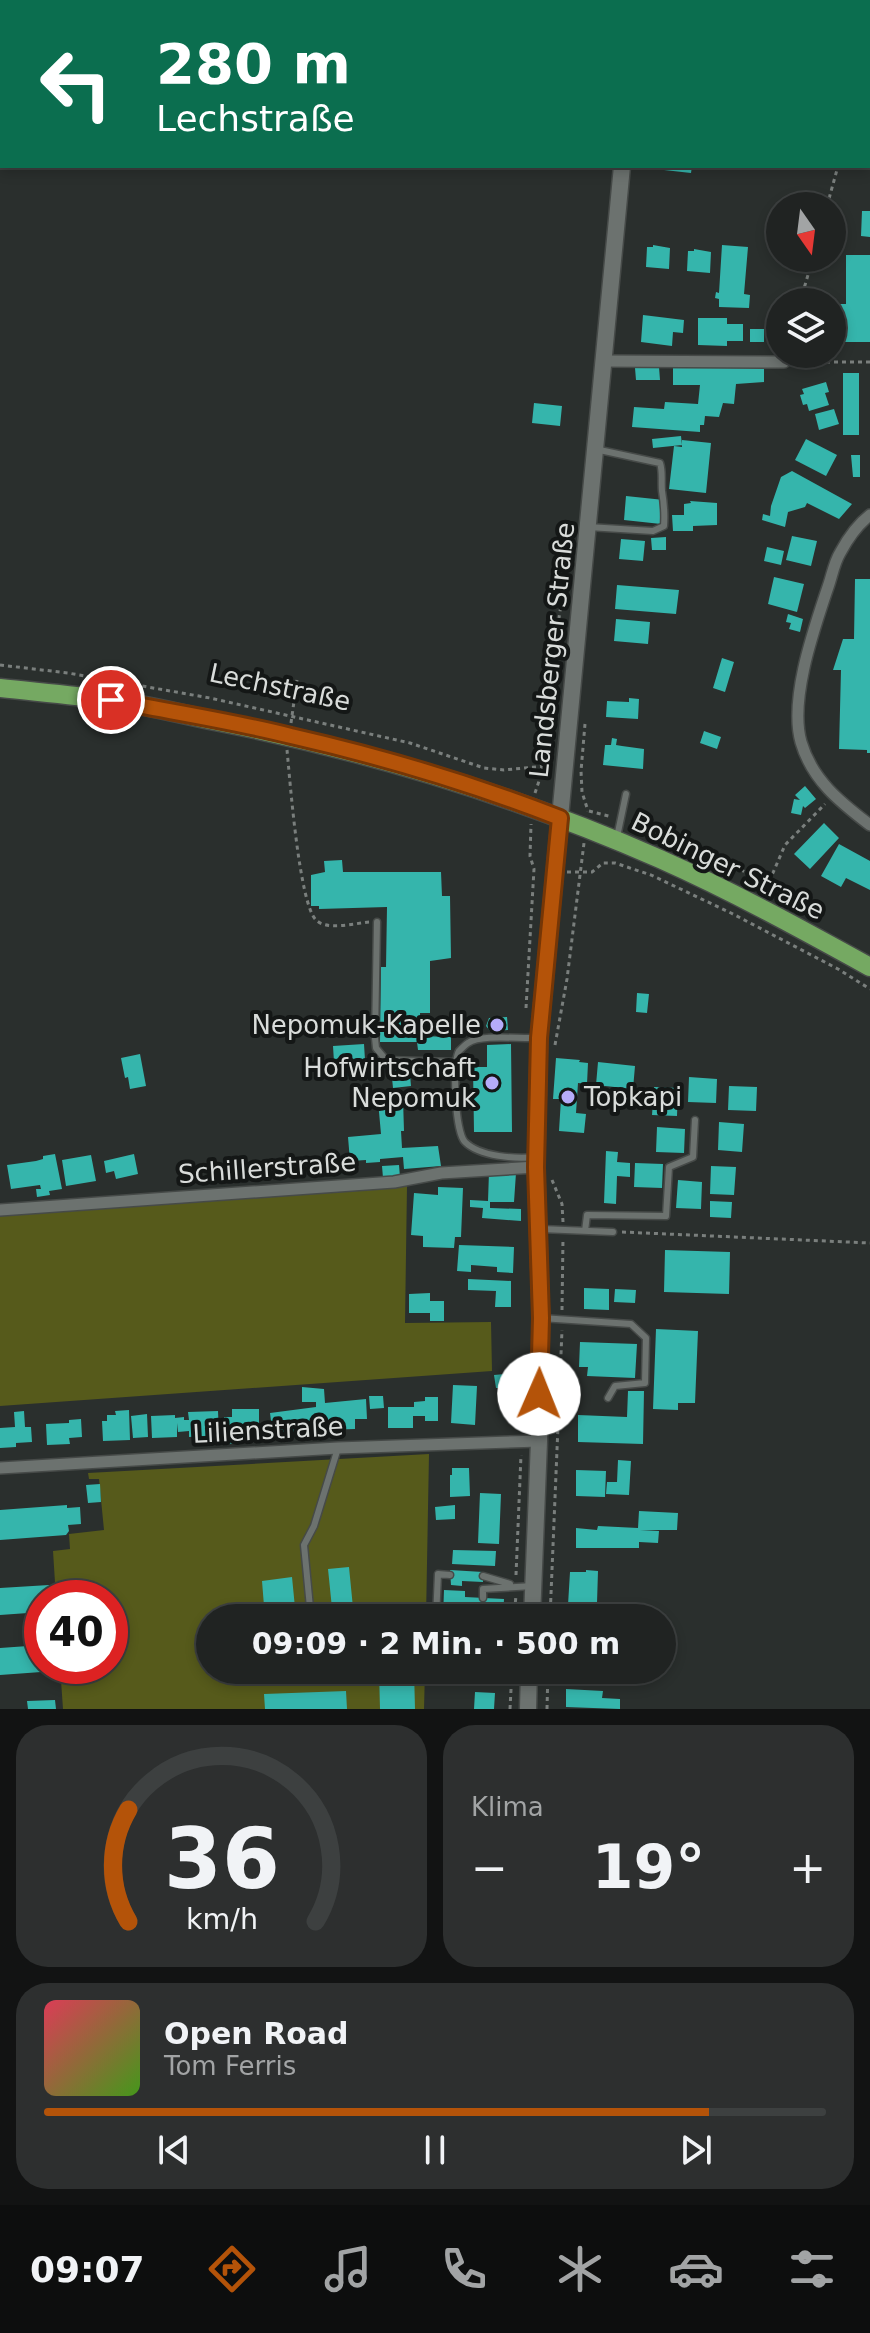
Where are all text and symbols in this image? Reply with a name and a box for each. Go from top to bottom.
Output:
text: 280 m [156,31,351,96]
icon: left [24,32,128,136]
text: Lechstraße [156,98,355,139]
north arrow [766,192,846,272]
map controls [766,192,846,368]
button: layers [766,288,846,368]
street label: Landsberger Straße [524,521,580,779]
street label: Lechstraße [207,657,353,717]
pin [77,666,145,734]
icon: arrive [89,678,133,722]
street label: Bobinger Straße [627,806,829,926]
place label: Nepomuk-Kapelle [251,1010,481,1040]
marker: Nepomuk-Kapelle [488,1016,506,1034]
place label: Hofwirtschaft Nepomuk [303,1053,476,1113]
marker: Hofwirtschaft Nepomuk [483,1074,501,1092]
place label: Topkapi [583,1082,682,1112]
marker: Topkapi [559,1088,577,1106]
street label: Schillerstraße [177,1147,357,1189]
position arrow [497,1352,581,1436]
street label: Lilienstraße [192,1411,344,1449]
speed limit sign: 40 [24,1580,128,1684]
text: 09:09 · 2 Min. · 500 m [252,1626,620,1661]
text: Klima [471,1792,544,1822]
text: 36 [164,1811,279,1908]
text: 19° [592,1832,705,1902]
text: − [471,1842,508,1893]
text: + [789,1842,826,1893]
text: km/h [185,1902,258,1936]
text: Open Road [164,2016,349,2051]
text: Tom Ferris [164,2051,296,2081]
icon: previous [152,2128,196,2172]
icon: pause [413,2128,457,2172]
icon: next [674,2128,718,2172]
icon: directions [204,2241,260,2297]
icon: music [320,2241,376,2297]
icon: phone [436,2241,492,2297]
icon: climate [552,2241,608,2297]
icon: car [668,2241,724,2297]
icon: filters [784,2241,840,2297]
text: 09:07 [30,2249,145,2290]

